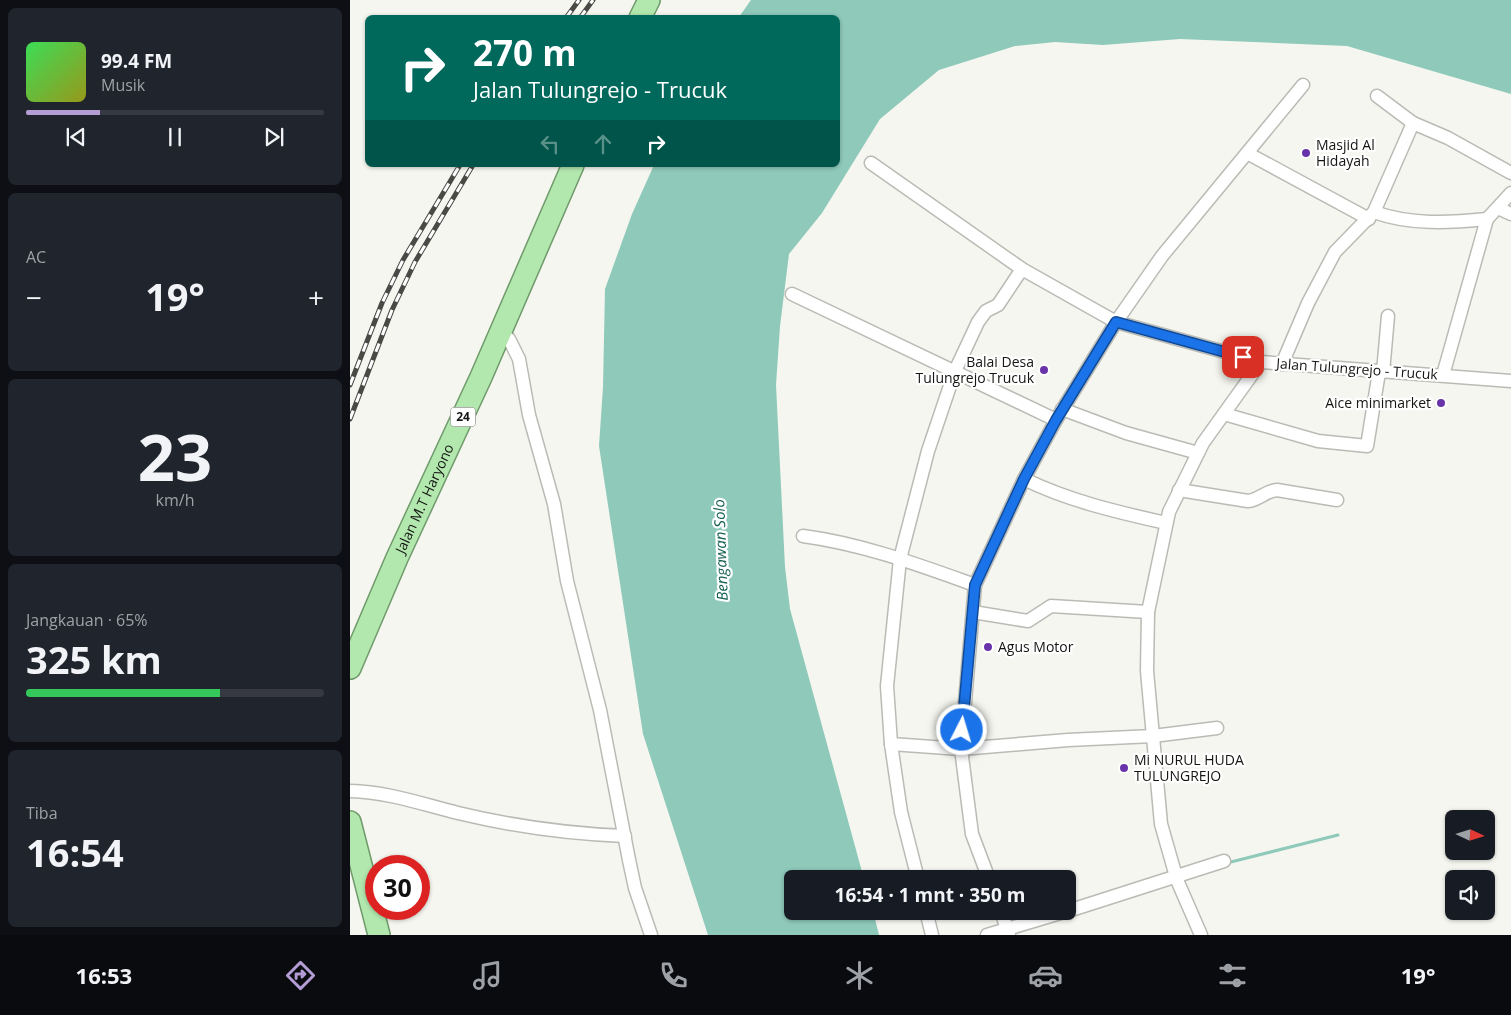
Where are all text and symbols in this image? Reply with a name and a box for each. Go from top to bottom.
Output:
text: 270 m [473,29,577,76]
icon: right [390,35,455,100]
text: 99.4 FM [101,48,172,74]
text: Musik [101,74,145,96]
text: Jalan Tulungrejo - Trucuk [473,74,727,104]
icon: previous [62,123,90,151]
icon: pause [161,123,189,151]
icon: next [260,123,288,151]
icon: left [536,130,564,158]
icon: ahead [589,130,617,158]
icon: right [642,130,670,158]
place label: Masjid Al Hidayah [1316,135,1375,170]
marker: Masjid Al Hidayah [1300,147,1312,159]
text: AC [26,246,46,268]
text: 19° [145,270,205,322]
text: − [26,278,42,316]
text: + [308,278,324,316]
pin [1222,336,1264,378]
icon: arrive [1229,343,1257,371]
place label: Balai Desa Tulungrejo Trucuk [916,352,1035,387]
street label: Jalan Tulungrejo - Trucuk [1274,353,1439,384]
marker: Balai Desa Tulungrejo Trucuk [1038,364,1050,376]
place label: Aice minimarket [1325,393,1431,412]
marker: Aice minimarket [1435,397,1447,409]
road number: 24 [450,408,476,427]
text: 23 [138,412,212,500]
street label: Jalan M.T Haryono [390,440,458,558]
text: km/h [156,489,194,511]
water label: Bengawan Solo [708,499,732,601]
text: Jangkauan · 65% [26,609,148,631]
text: 325 km [26,633,162,685]
place label: Agus Motor [998,637,1074,656]
marker: Agus Motor [982,641,994,653]
position arrow [935,703,987,755]
place label: Mi NURUL HUDA TULUNGREJO [1134,750,1244,785]
marker: Mi NURUL HUDA TULUNGREJO [1118,762,1130,774]
text: Tiba [26,802,58,824]
north arrow [1445,810,1495,860]
map controls [1445,810,1495,920]
text: 16:54 [26,826,124,878]
speed limit sign: 30 [365,855,430,920]
button: sound [1445,870,1495,920]
text: 16:54 · 1 mnt · 350 m [835,882,1025,908]
icon: directions [283,958,318,993]
icon: music [470,958,505,993]
icon: phone [656,958,691,993]
icon: climate [842,958,877,993]
icon: car [1028,958,1063,993]
icon: filters [1215,958,1250,993]
text: 16:53 [76,960,132,990]
text: 19° [1401,960,1435,990]

